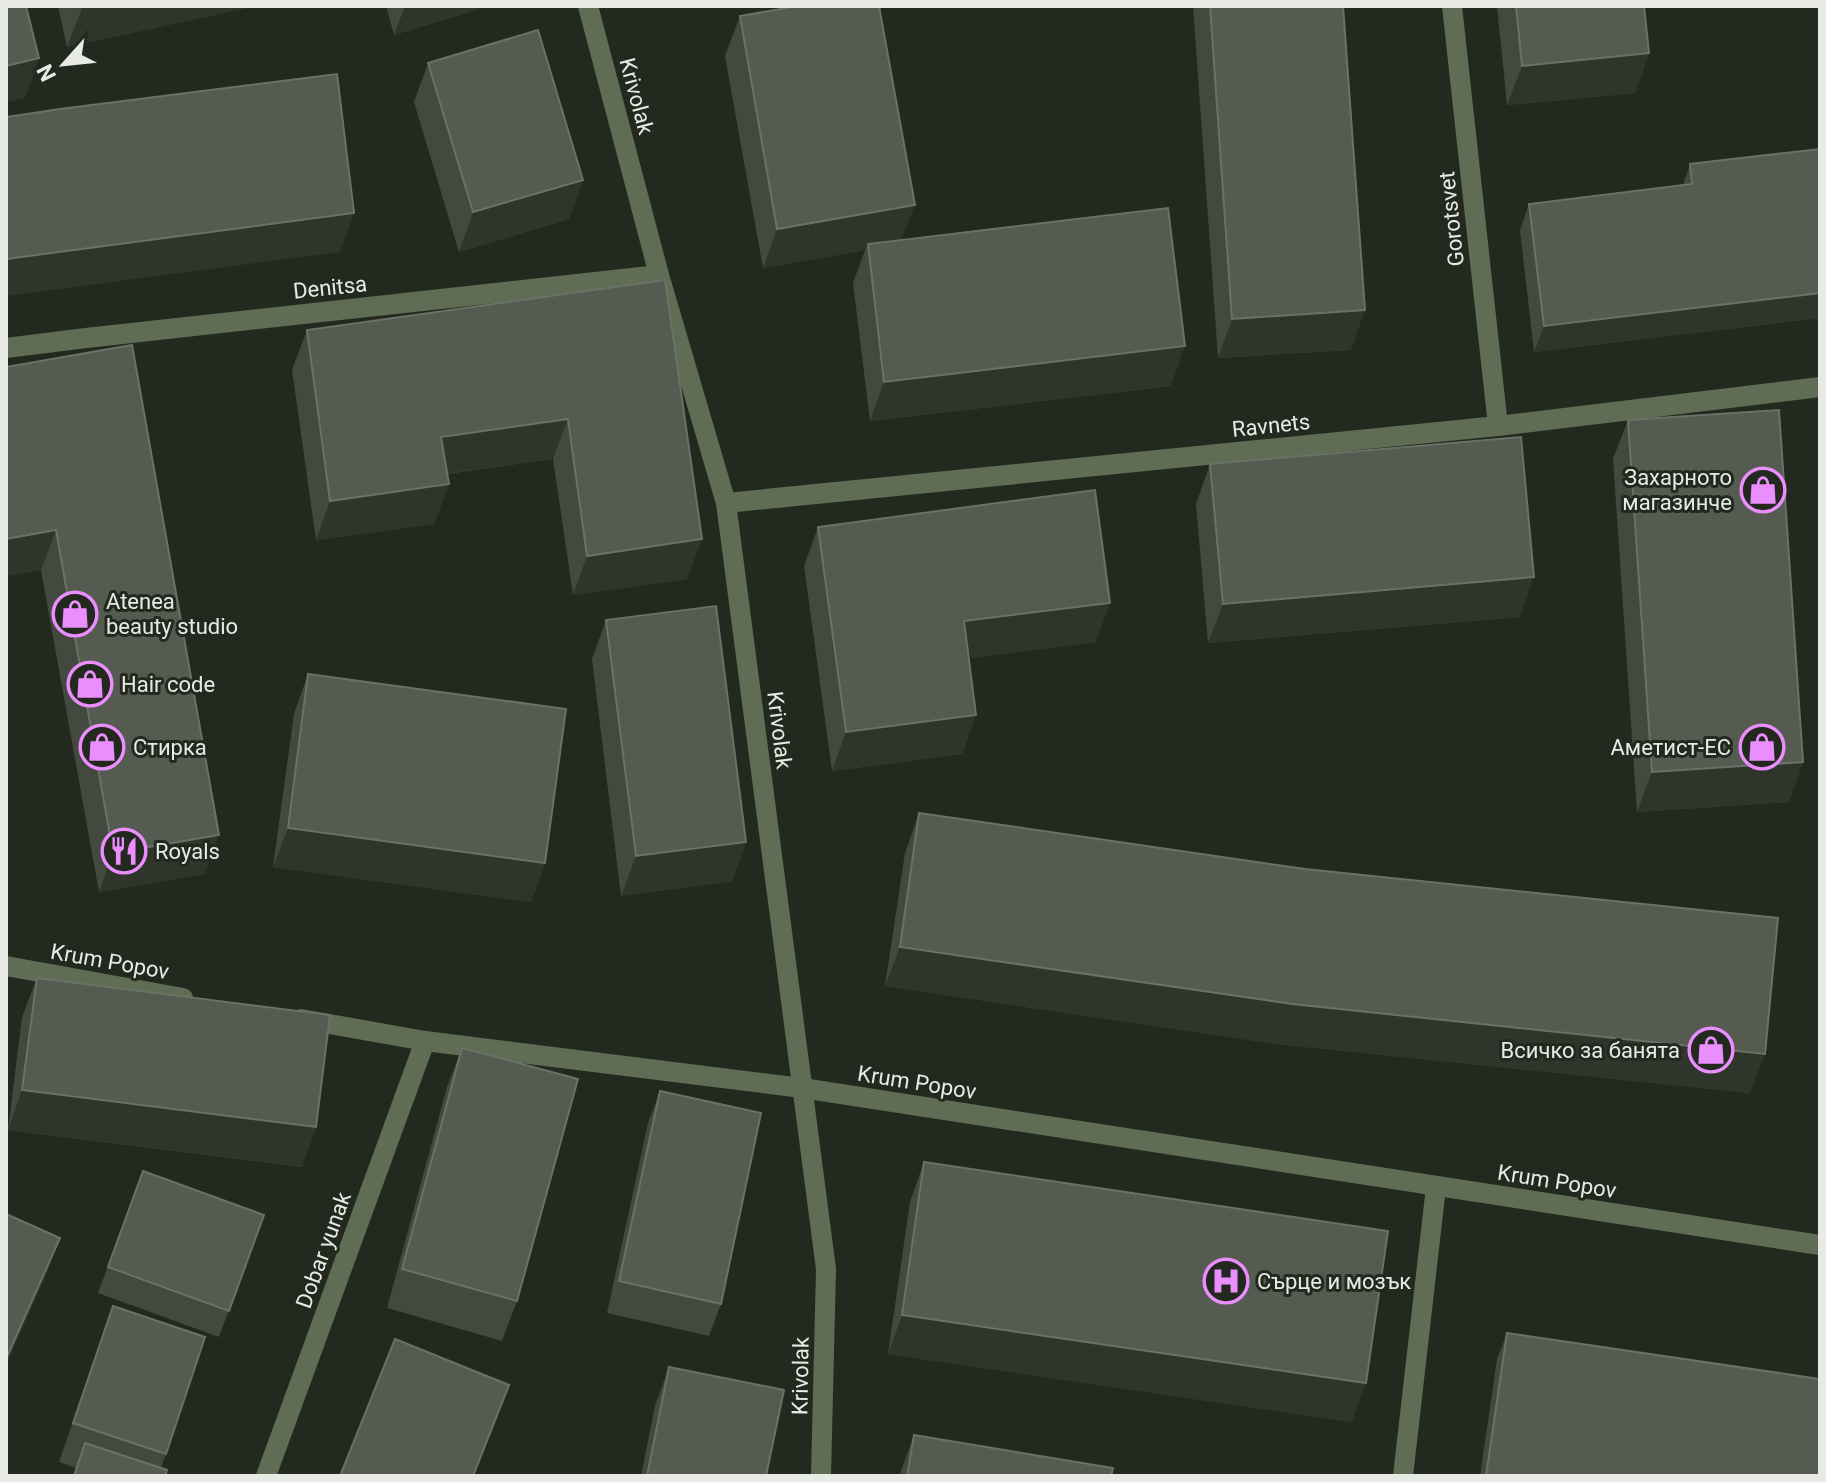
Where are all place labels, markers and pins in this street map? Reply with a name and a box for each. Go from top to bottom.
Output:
place label: Захарното магазинче [1622,465,1732,515]
shop icon: Захарното магазинче [1739,466,1787,514]
place label: Atenea beauty studio [106,589,238,639]
shop icon: Atenea beauty studio [51,590,99,638]
shop icon: Hair code [66,660,114,708]
place label: Hair code [121,672,215,697]
shop icon: Стирка [78,723,126,771]
shop icon: Аметист-ЕС [1738,723,1786,771]
place label: Стирка [133,735,207,760]
place label: Аметист-ЕС [1611,735,1731,760]
restaurant icon: Royals [100,827,148,875]
place label: Royals [155,839,220,864]
shop icon: Всичко за банята [1687,1026,1735,1074]
place label: Всичко за банята [1501,1038,1680,1063]
hospital icon: Сърце и мозък [1202,1257,1250,1305]
place label: Сърце и мозък [1257,1269,1411,1294]

